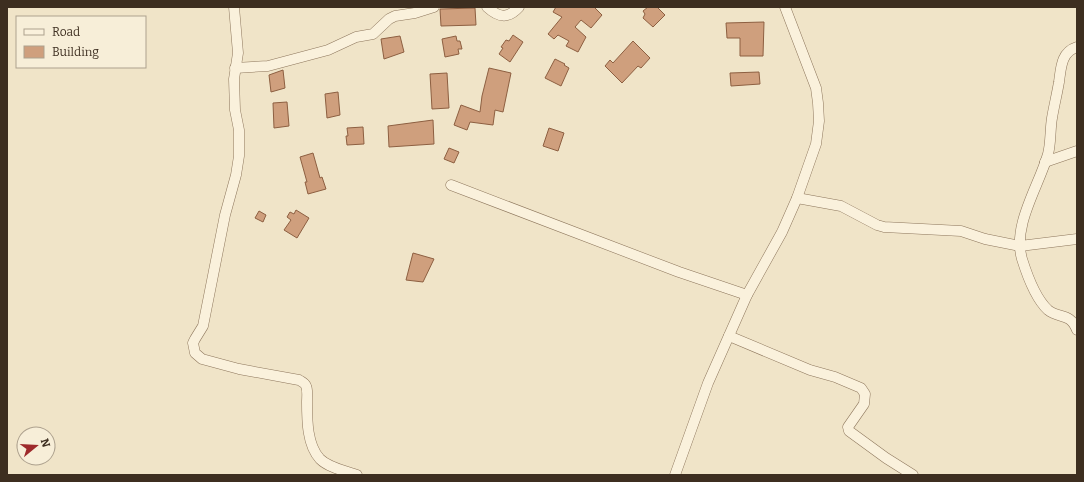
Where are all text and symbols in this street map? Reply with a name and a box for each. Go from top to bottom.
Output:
legend [16,16,146,68]
text: Road [52,25,80,39]
text: Building [52,45,99,59]
north arrow [16,426,56,466]
text: N [38,437,53,450]

